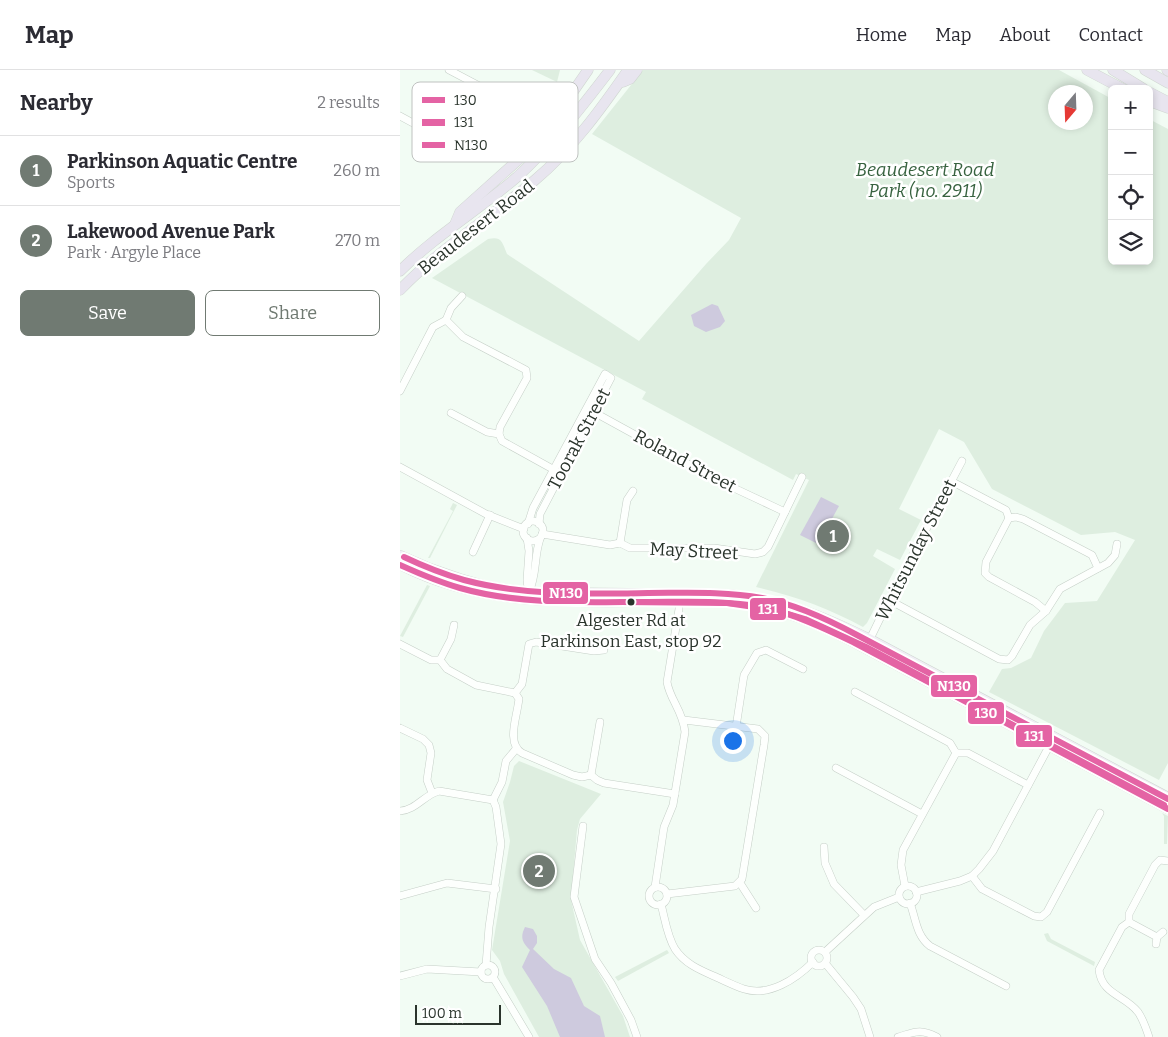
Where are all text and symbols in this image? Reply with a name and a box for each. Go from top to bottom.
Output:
text: Map [25,21,74,49]
text: Home [856,24,907,46]
text: Map [935,24,971,46]
text: About [999,24,1050,46]
text: Contact [1078,24,1143,46]
legend [412,82,578,162]
north arrow [1048,85,1093,130]
map controls [1108,85,1153,265]
button: + [1108,85,1153,130]
text: Nearby [20,90,93,116]
text: 130 [454,92,477,109]
text: 2 results [317,93,380,112]
text: 131 [454,114,474,131]
button: − [1108,130,1153,175]
text: N130 [454,137,488,154]
text: Parkinson Aquatic Centre [67,150,298,173]
park label: Beaudesert Road Park (no. 2911) [856,159,995,202]
text: 1 [33,161,39,180]
text: 260 m [333,161,380,180]
text: Sports [67,173,115,192]
street label: Beaudesert Road [413,175,539,279]
button: locate [1108,175,1153,220]
text: Lakewood Avenue Park [67,220,275,243]
button: layers [1108,220,1153,265]
text: 2 [31,231,41,250]
text: 270 m [335,231,380,250]
text: Park · Argyle Place [67,243,201,262]
button: Save [20,290,195,336]
button: Share [205,290,380,336]
street label: Toorak Street [543,384,615,494]
street label: Roland Street [630,425,741,497]
street label: Whitsunday Street [871,475,961,624]
pin: 1 [817,517,849,555]
street label: May Street [649,538,739,564]
line badge: N130 [542,581,589,605]
text: N130 [549,585,583,602]
marker: Algester Rd at Parkinson East, stop 92 [626,597,636,607]
line badge: 131 [749,597,787,621]
text: 131 [758,601,778,618]
place label: Algester Rd at Parkinson East, stop 92 [540,610,722,652]
line badge: N130 [930,674,978,698]
text: N130 [937,678,971,695]
line badge: 130 [967,701,1005,725]
text: 130 [974,705,998,722]
line badge: 131 [1015,724,1053,748]
your location [720,728,746,754]
text: 131 [1024,728,1044,745]
pin: 2 [523,852,555,890]
scale bar [415,1002,501,1025]
text: 100 m [422,1005,462,1022]

